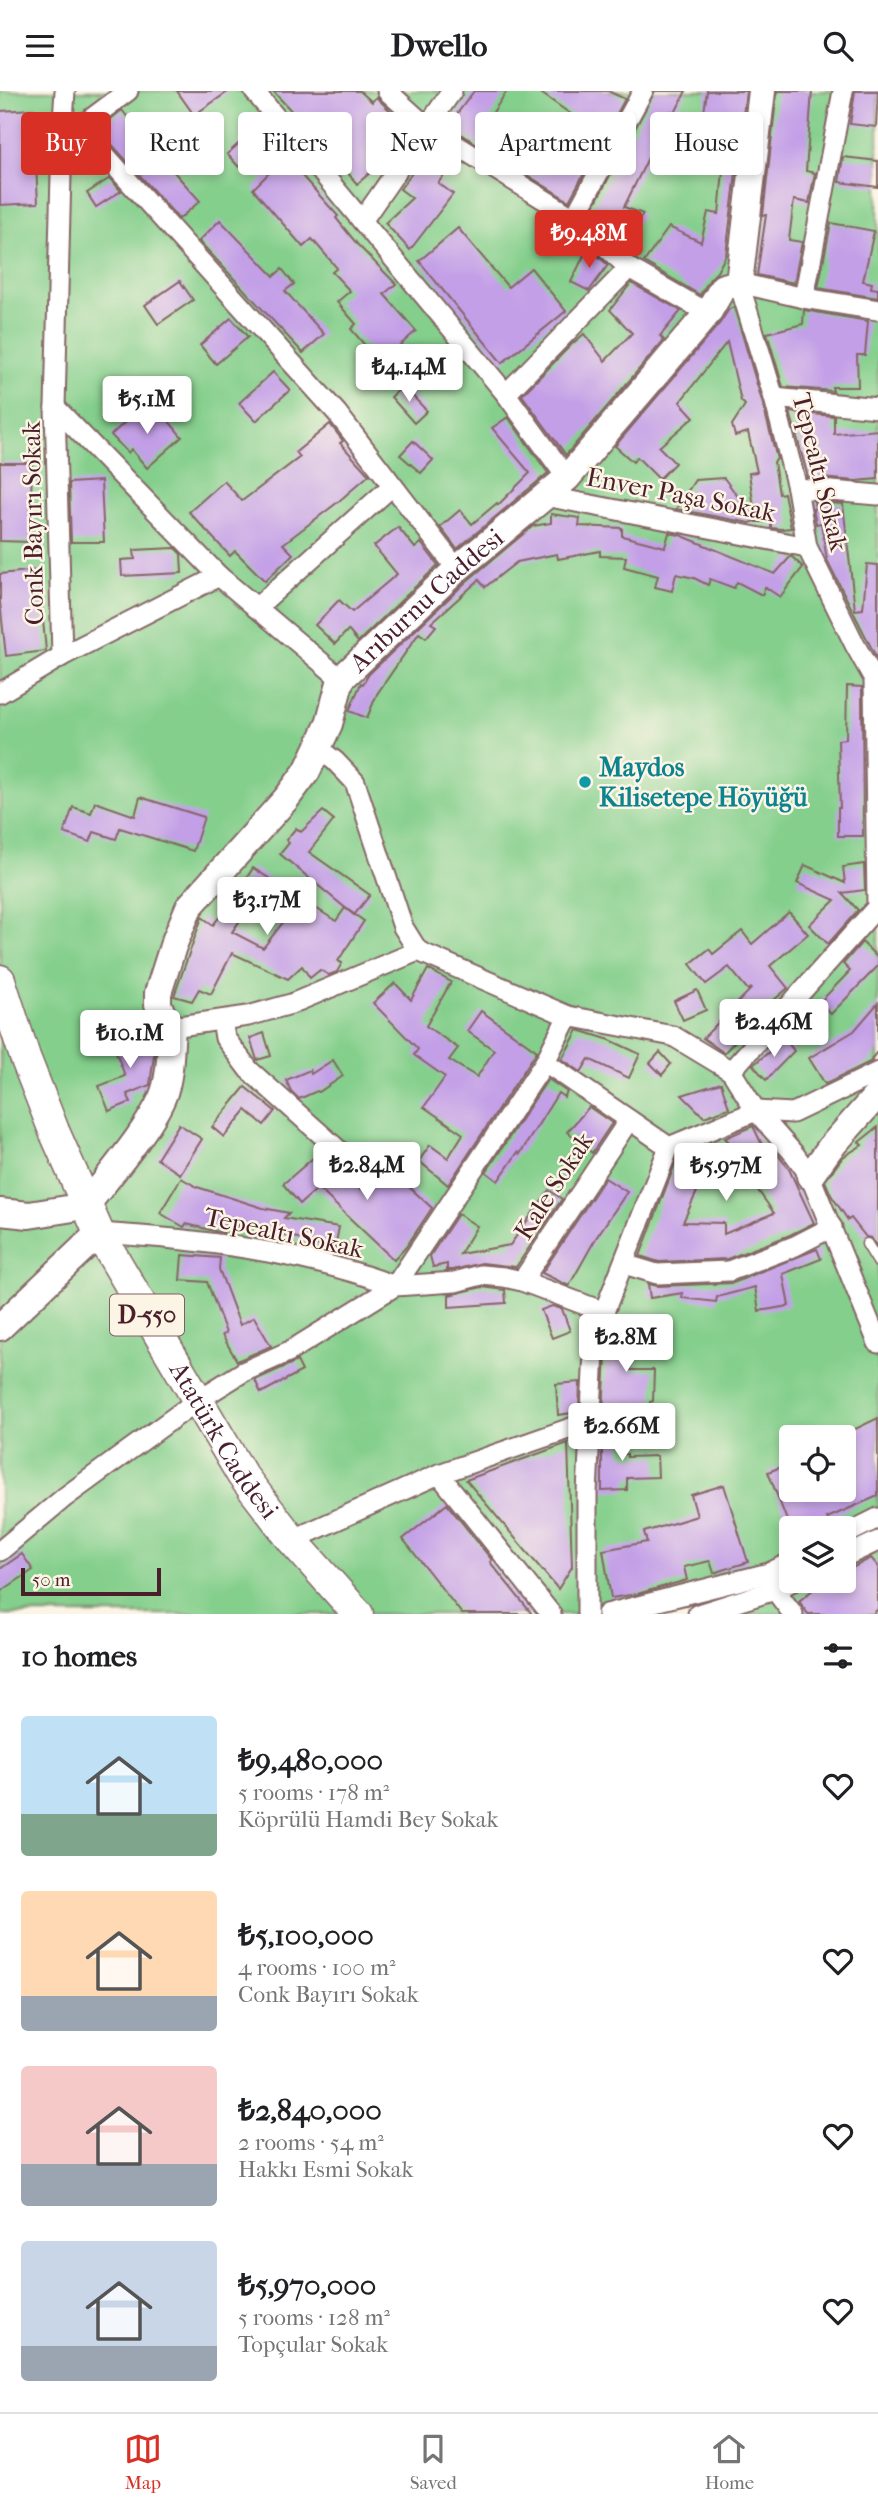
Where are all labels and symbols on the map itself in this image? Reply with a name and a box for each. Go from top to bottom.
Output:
pin: ₺9.48M [532,211,646,270]
pin: ₺4.14M [352,345,466,404]
pin: ₺5.1M [98,377,196,436]
street label: Tepealtı Sokak [785,390,855,555]
street label: Conk Bayırı Sokak [16,420,50,625]
street label: Enver Paşa Sokak [584,461,779,529]
street label: Arıburnu Caddesi [342,521,510,679]
place label: Maydos Kilisetepe Höyüğü [599,752,808,813]
marker: Maydos Kilisetepe Höyüğü [577,774,593,790]
pin: ₺3.17M [210,877,324,937]
pin: ₺2.46M [717,999,831,1059]
pin: ₺10.1M [73,1011,187,1070]
street label: Kale Sokak [508,1126,601,1246]
pin: ₺2.84M [310,1143,424,1202]
pin: ₺5.97M [669,1143,783,1203]
street label: Tepealtı Sokak [202,1201,367,1265]
road number: D-550 [110,1295,184,1335]
pin: ₺2.8M [577,1315,675,1374]
street label: Atatürk Caddesi [163,1355,286,1525]
pin: ₺2.66M [565,1403,679,1463]
scale bar [21,1565,161,1597]

